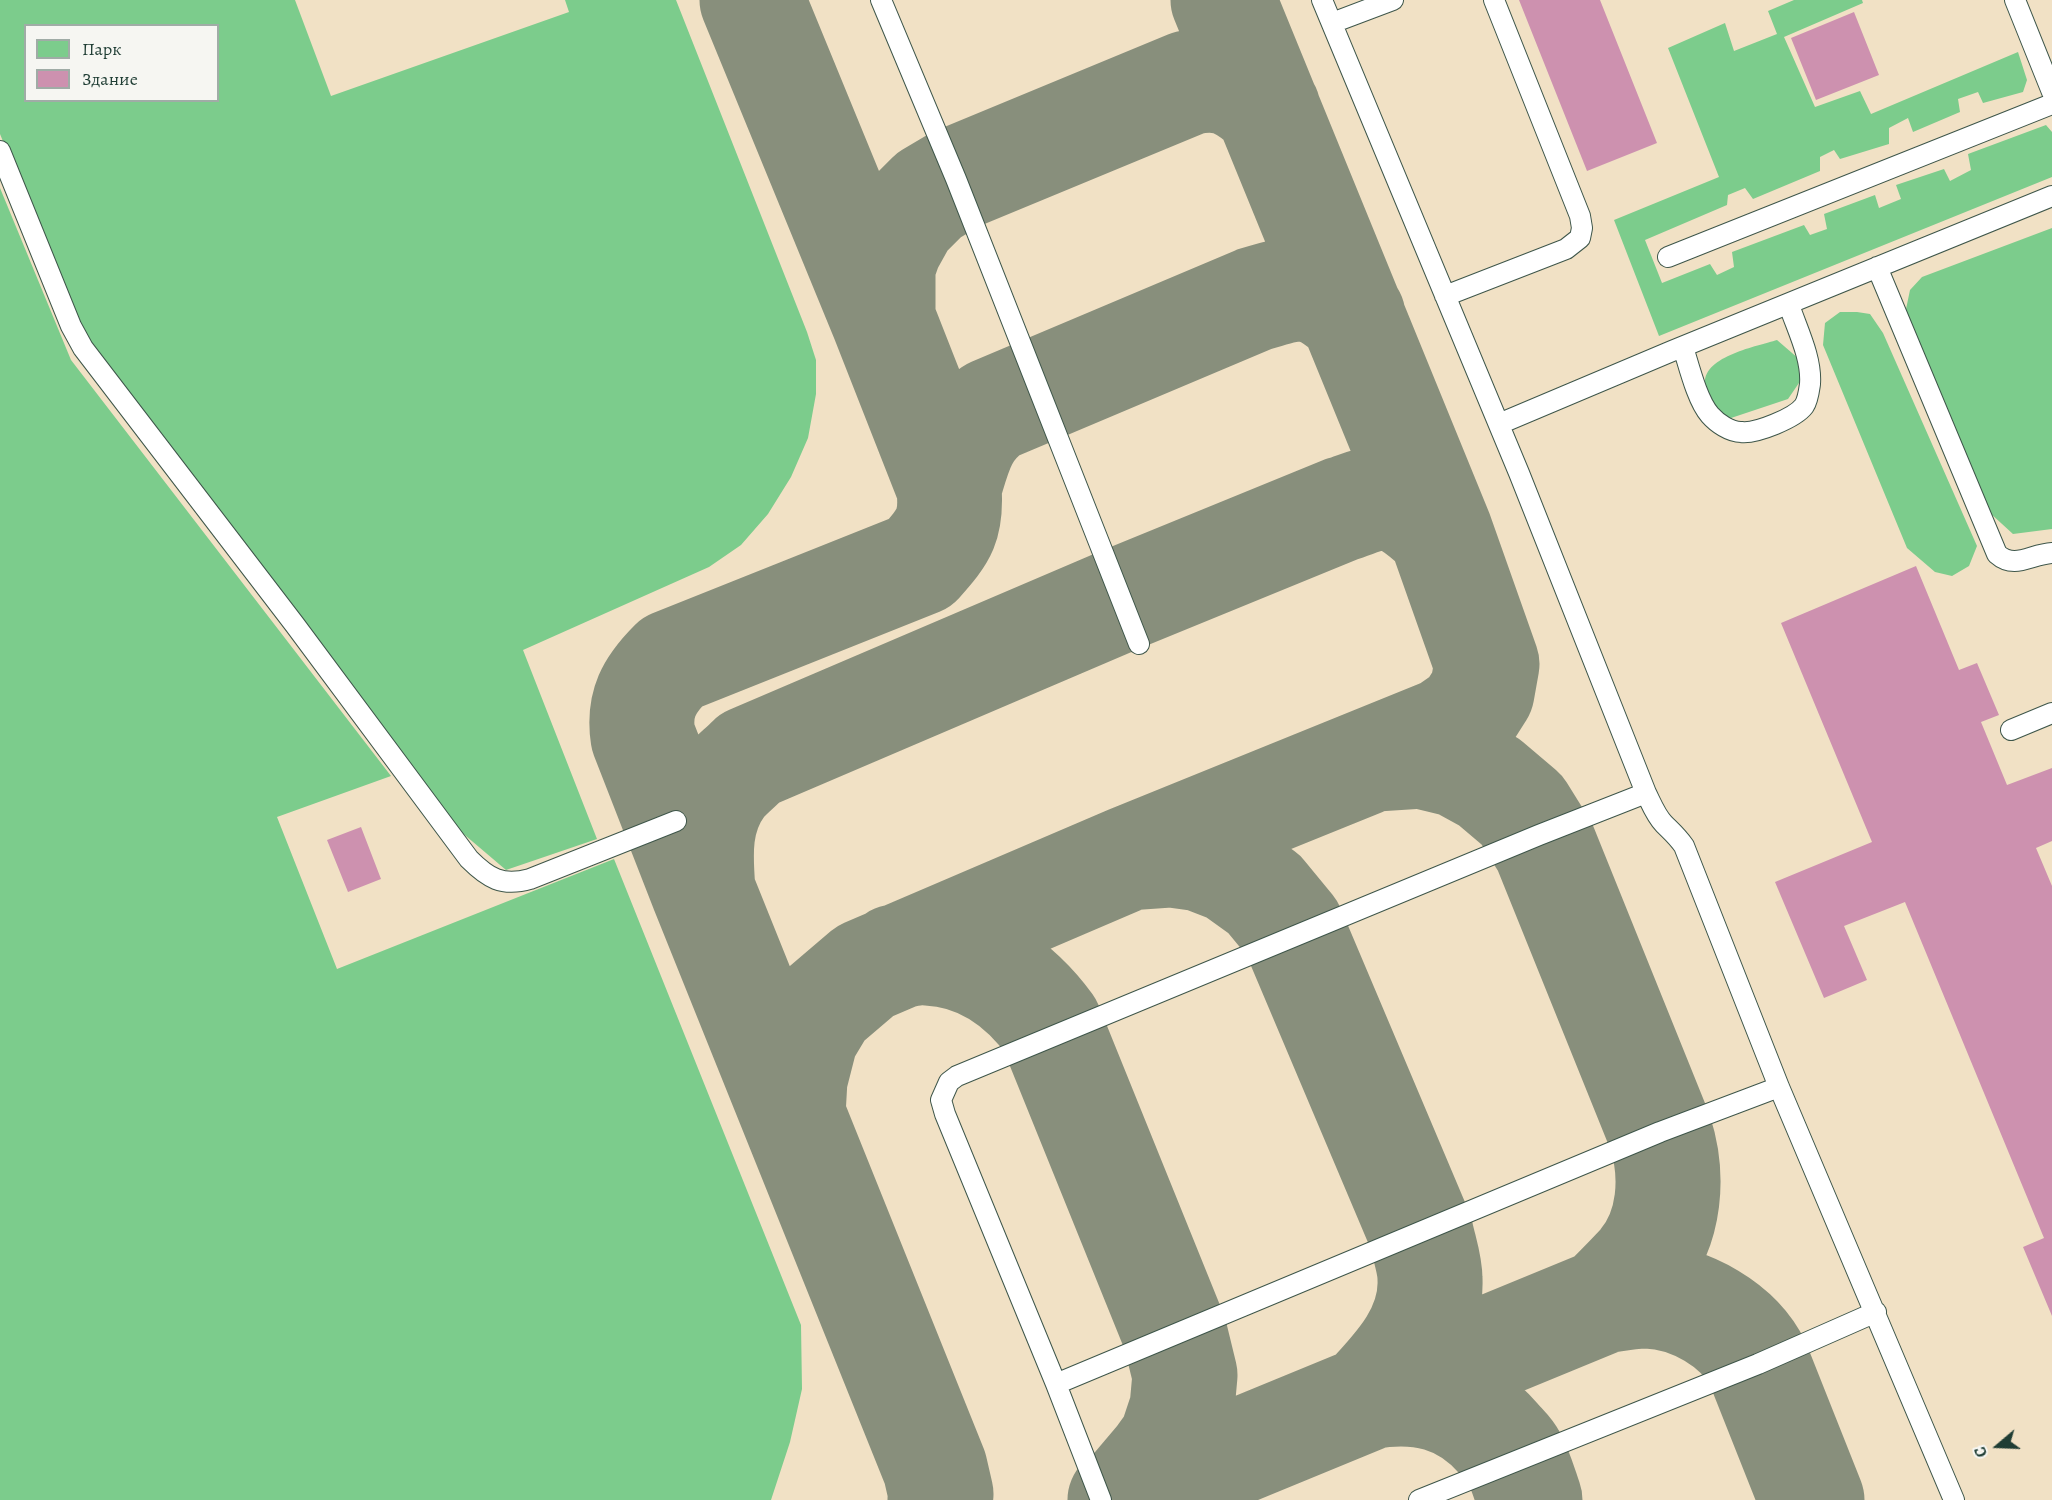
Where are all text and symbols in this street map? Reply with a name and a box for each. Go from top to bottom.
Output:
legend [24,24,219,102]
text: Парк [82,37,122,61]
text: Здание [82,67,138,91]
north arrow [1968,1416,2028,1476]
text: С [1969,1444,1993,1460]

